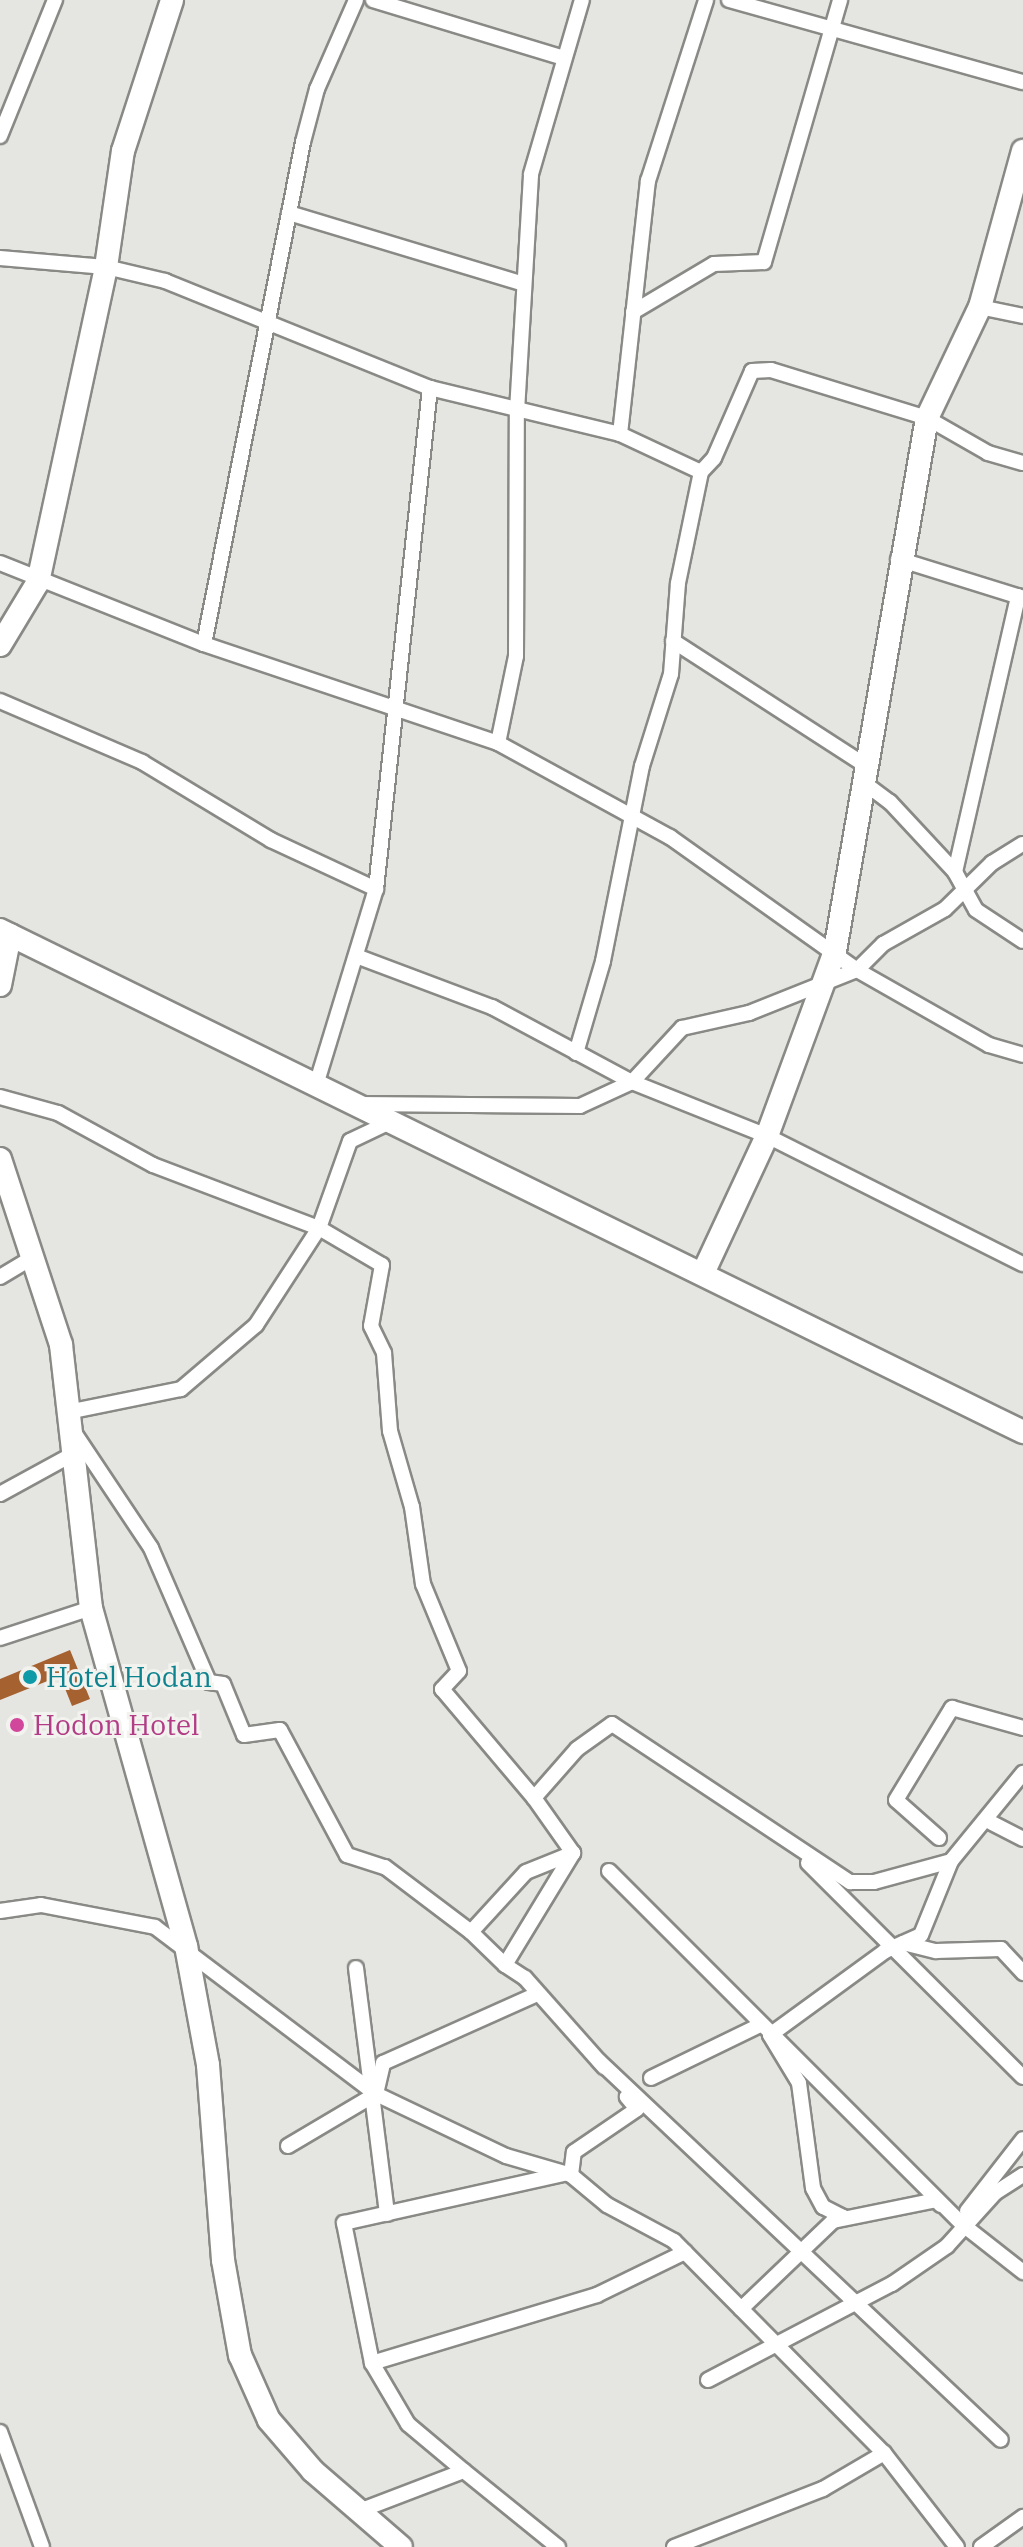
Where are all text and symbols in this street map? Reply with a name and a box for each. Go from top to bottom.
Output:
place label: Hotel Hodan [46,1660,212,1694]
marker: Hotel Hodan [21,1668,39,1686]
place label: Hodon Hotel [33,1708,199,1742]
marker: Hodon Hotel [8,1716,26,1734]

